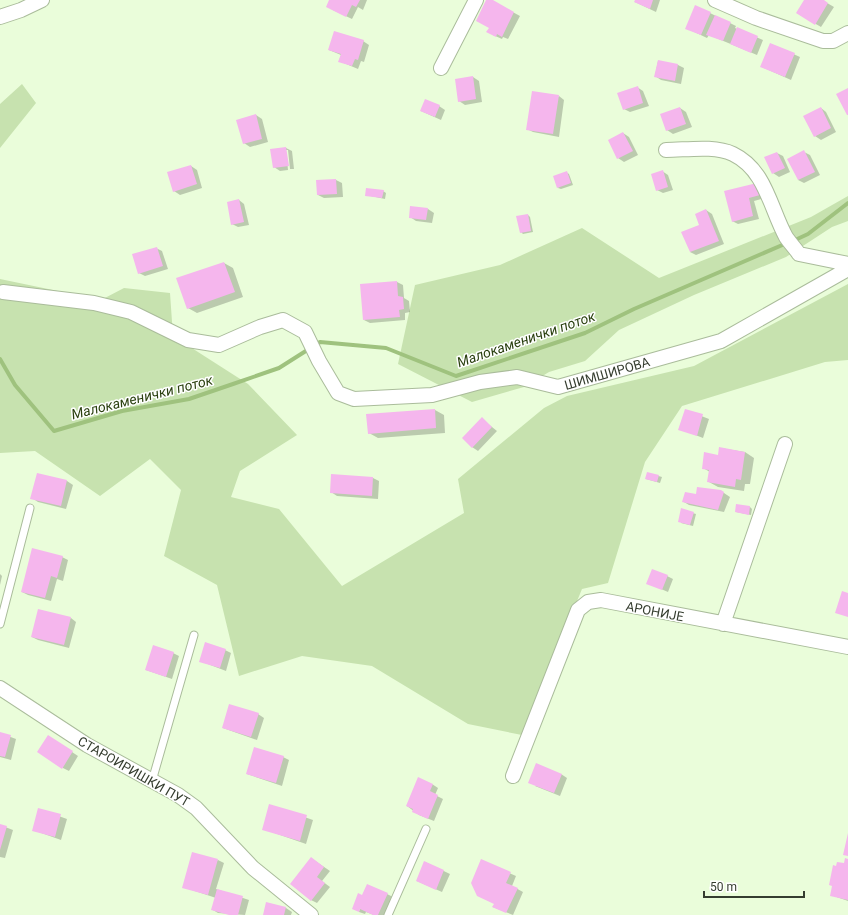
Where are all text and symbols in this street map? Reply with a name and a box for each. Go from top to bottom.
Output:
water label: Малокаменички поток [455,308,598,370]
street label: ШИМШИРОВА [563,354,652,393]
water label: Малокаменички поток [70,372,215,422]
street label: АРОНИЈЕ [625,599,685,624]
street label: СТАРОИРИШКИ ПУТ [75,733,192,810]
scale bar [704,873,804,899]
text: 50 m [710,880,737,894]

